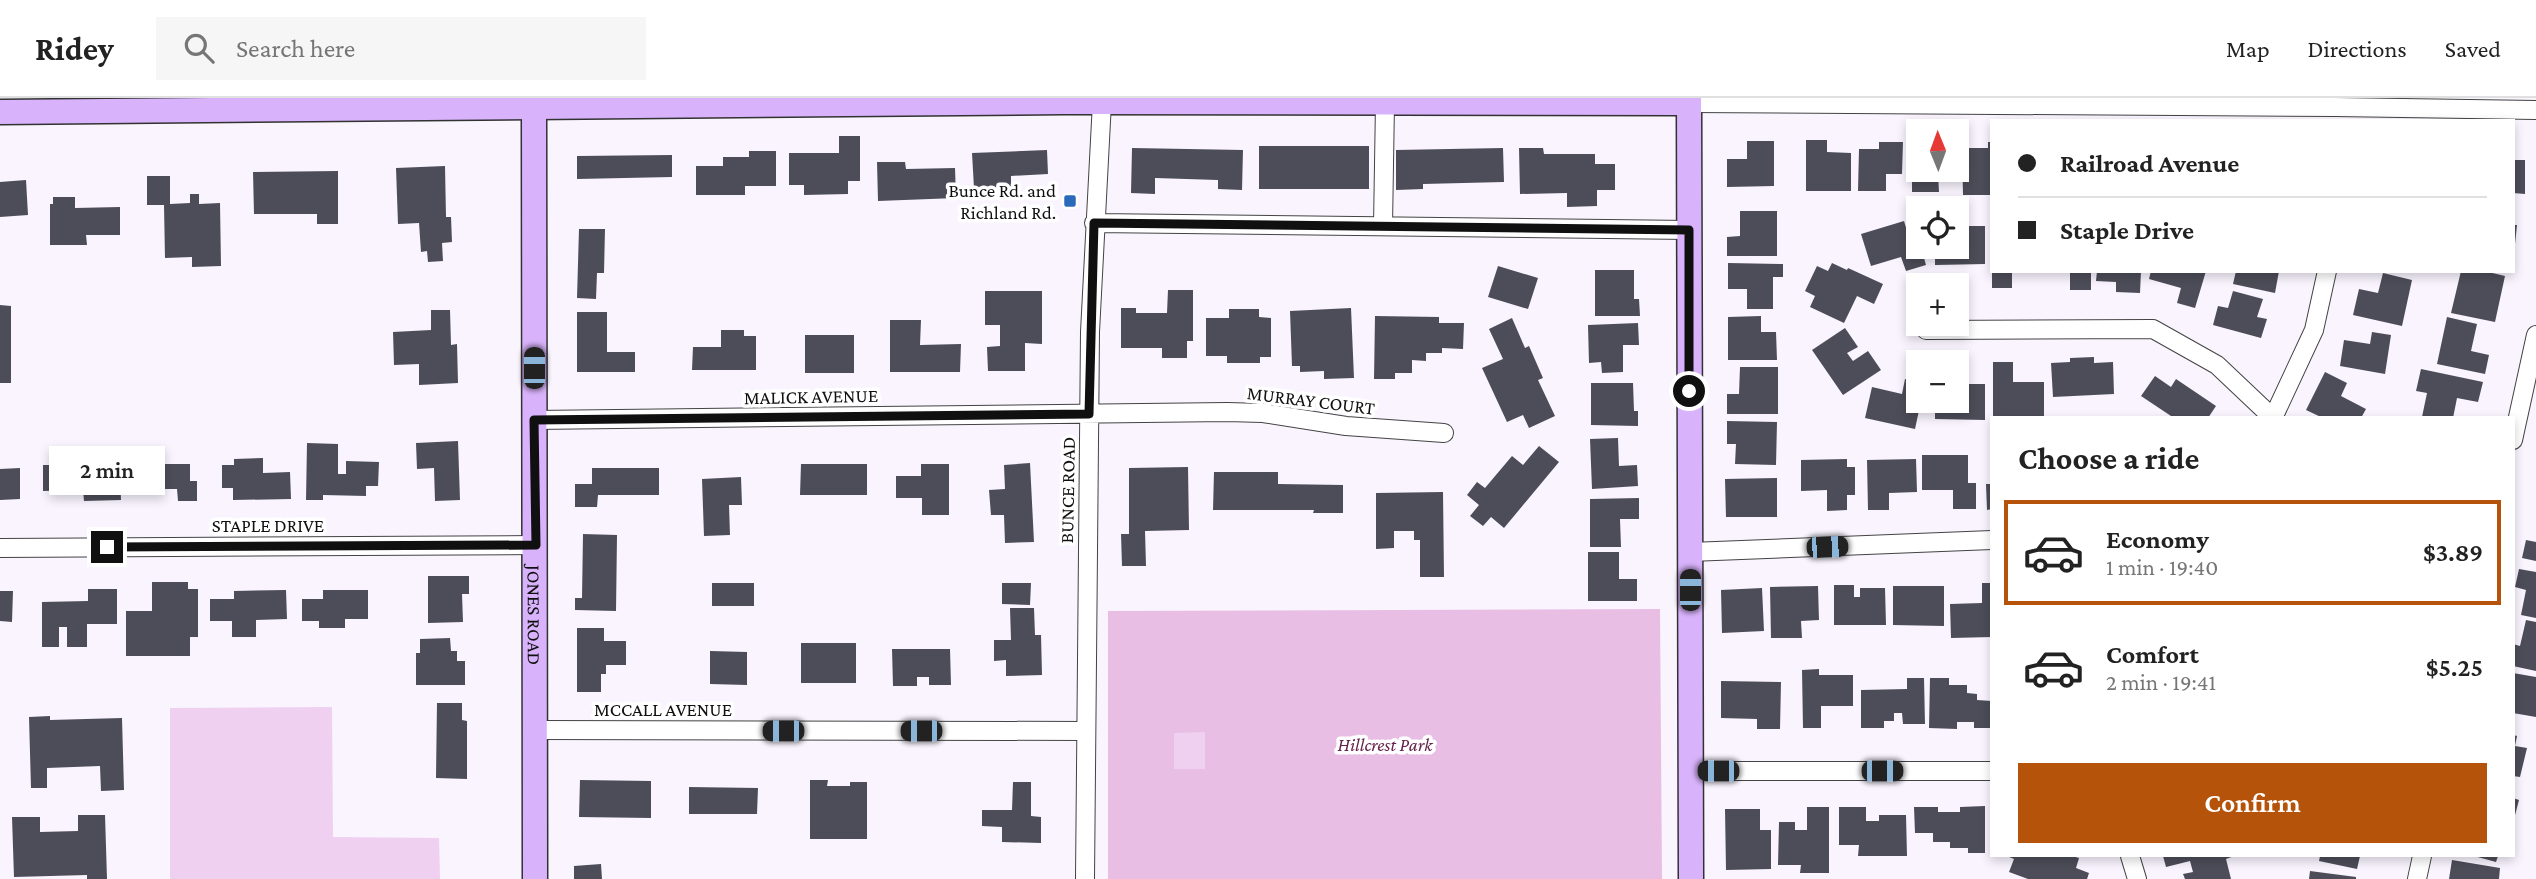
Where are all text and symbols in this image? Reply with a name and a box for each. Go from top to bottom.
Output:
search box [156,17,646,80]
icon: search [180,29,218,67]
text: Ridey [35,30,114,67]
text: Search here [236,34,355,63]
text: Map [2226,35,2270,62]
text: Directions [2308,35,2407,62]
text: Saved [2445,35,2501,62]
north arrow [1906,119,1969,182]
map controls [1906,119,1969,413]
text: Railroad Avenue [2060,149,2239,178]
place label: Bunce Rd. and Richland Rd. [948,180,1056,223]
marker: Bunce Rd. and Richland Rd. [1062,193,1078,209]
button: locate [1906,196,1969,259]
text: Staple Drive [2060,216,2194,245]
button: + [1906,273,1969,336]
car [524,347,545,389]
button: − [1906,350,1969,413]
route start [1673,375,1705,407]
street label: MURRAY COURT [1246,382,1377,419]
street label: MALICK AVENUE [744,385,878,408]
street label: BUNCE ROAD [1056,436,1079,544]
text: Choose a ride [2018,440,2199,476]
callout: 2 min [49,446,165,494]
text: 2 min [80,457,134,483]
street label: STAPLE DRIVE [212,515,324,536]
icon: car [2022,521,2085,584]
text: Economy [2106,525,2209,554]
route end [91,531,123,563]
car [1806,536,1849,558]
text: $3.89 [2423,538,2483,567]
text: 1 min · 19:40 [2106,554,2218,580]
street label: JONES ROAD [524,563,545,665]
car [1680,569,1701,611]
icon: car [2022,636,2085,699]
text: Comfort [2106,640,2199,669]
text: $5.25 [2426,653,2483,682]
text: 2 min · 19:41 [2106,669,2216,695]
street label: MCCALL AVENUE [594,699,732,720]
car [763,721,805,742]
car [901,721,943,742]
park label: Hillcrest Park [1338,734,1433,755]
car [1698,761,1740,782]
car [1862,761,1904,782]
button: Confirm [2018,763,2487,843]

